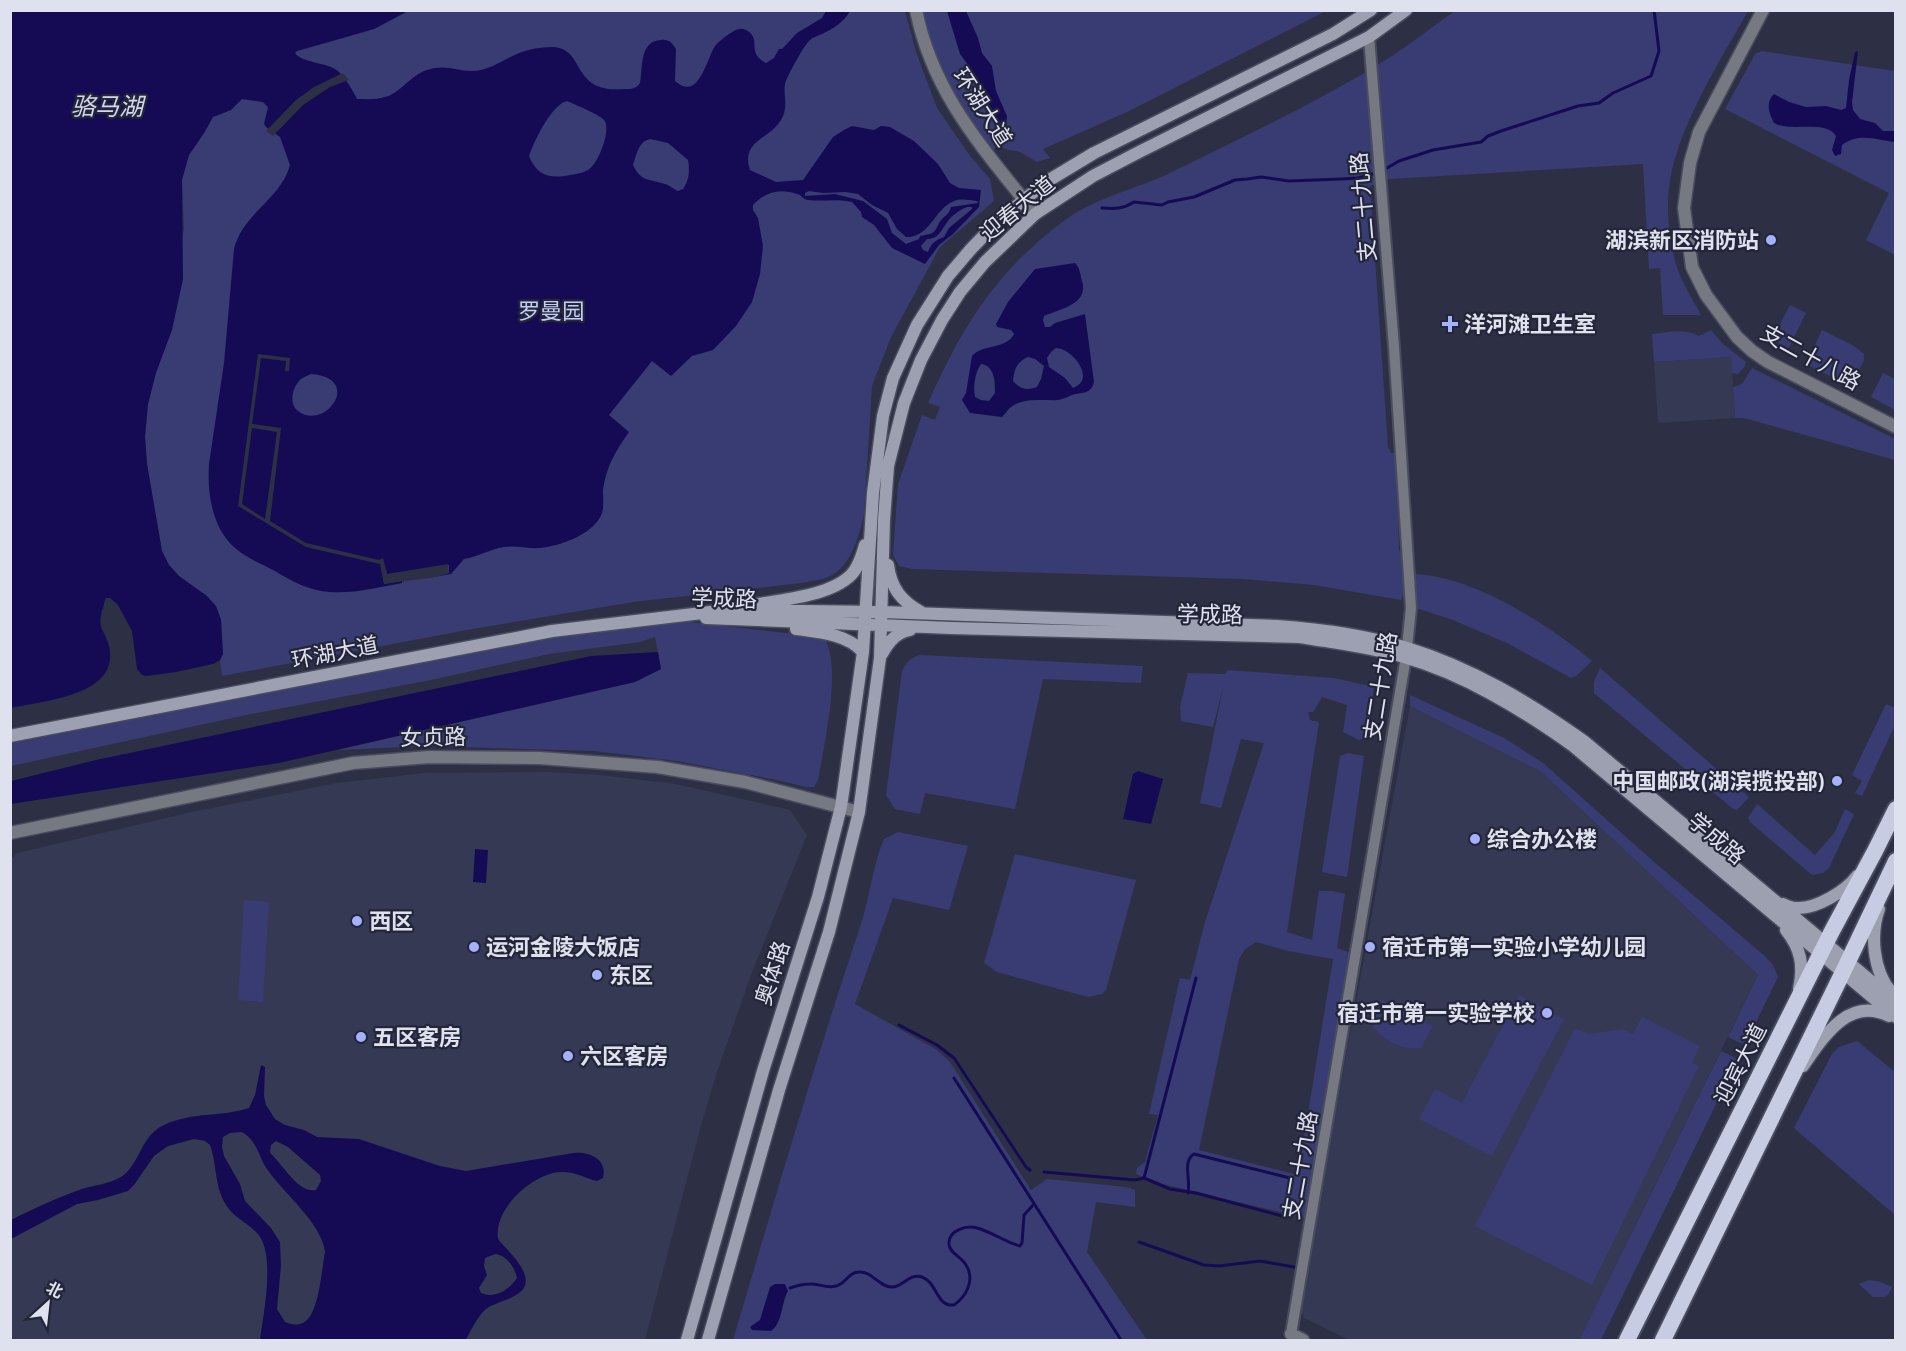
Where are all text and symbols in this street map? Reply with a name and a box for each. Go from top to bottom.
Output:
street label: 环湖大道 [947,63,1018,152]
water label: 骆马湖 [71,92,147,121]
street label: 支二十九路 [1345,151,1382,263]
street label: 迎春大道 [975,170,1060,247]
place label: 湖滨新区消防站 [1605,227,1759,254]
marker: 湖滨新区消防站 [1764,233,1778,247]
park label: 罗曼园 [518,298,584,325]
place label: 洋河滩卫生室 [1464,311,1596,338]
marker: 洋河滩卫生室 [1441,315,1459,333]
street label: 支二十八路 [1756,319,1865,396]
street label: 学成路 [691,584,757,613]
street label: 学成路 [1177,600,1243,629]
street label: 支二十九路 [1359,630,1402,743]
street label: 环湖大道 [289,631,381,674]
street label: 女贞路 [400,723,466,752]
place label: 中国邮政(湖滨揽投部) [1613,768,1825,795]
marker: 中国邮政(湖滨揽投部) [1830,774,1844,788]
street label: 学成路 [1683,807,1751,870]
place label: 综合办公楼 [1487,826,1597,853]
marker: 综合办公楼 [1468,832,1482,846]
place label: 西区 [369,908,413,935]
marker: 西区 [350,914,364,928]
place label: 运河金陵大饭店 [486,934,640,961]
place label: 宿迁市第一实验小学幼儿园 [1382,934,1646,961]
street label: 奥体路 [749,938,796,1009]
marker: 运河金陵大饭店 [467,940,481,954]
marker: 宿迁市第一实验小学幼儿园 [1363,940,1377,954]
place label: 东区 [609,962,653,989]
marker: 东区 [590,968,604,982]
place label: 宿迁市第一实验学校 [1337,1000,1535,1027]
marker: 宿迁市第一实验学校 [1540,1006,1554,1020]
street label: 迎宾大道 [1708,1019,1772,1110]
place label: 五区客房 [373,1024,461,1051]
marker: 五区客房 [354,1030,368,1044]
place label: 六区客房 [580,1043,668,1070]
marker: 六区客房 [561,1049,575,1063]
street label: 支二十九路 [1278,1109,1323,1222]
north arrow [18,1273,78,1333]
text: 北 [43,1278,66,1302]

